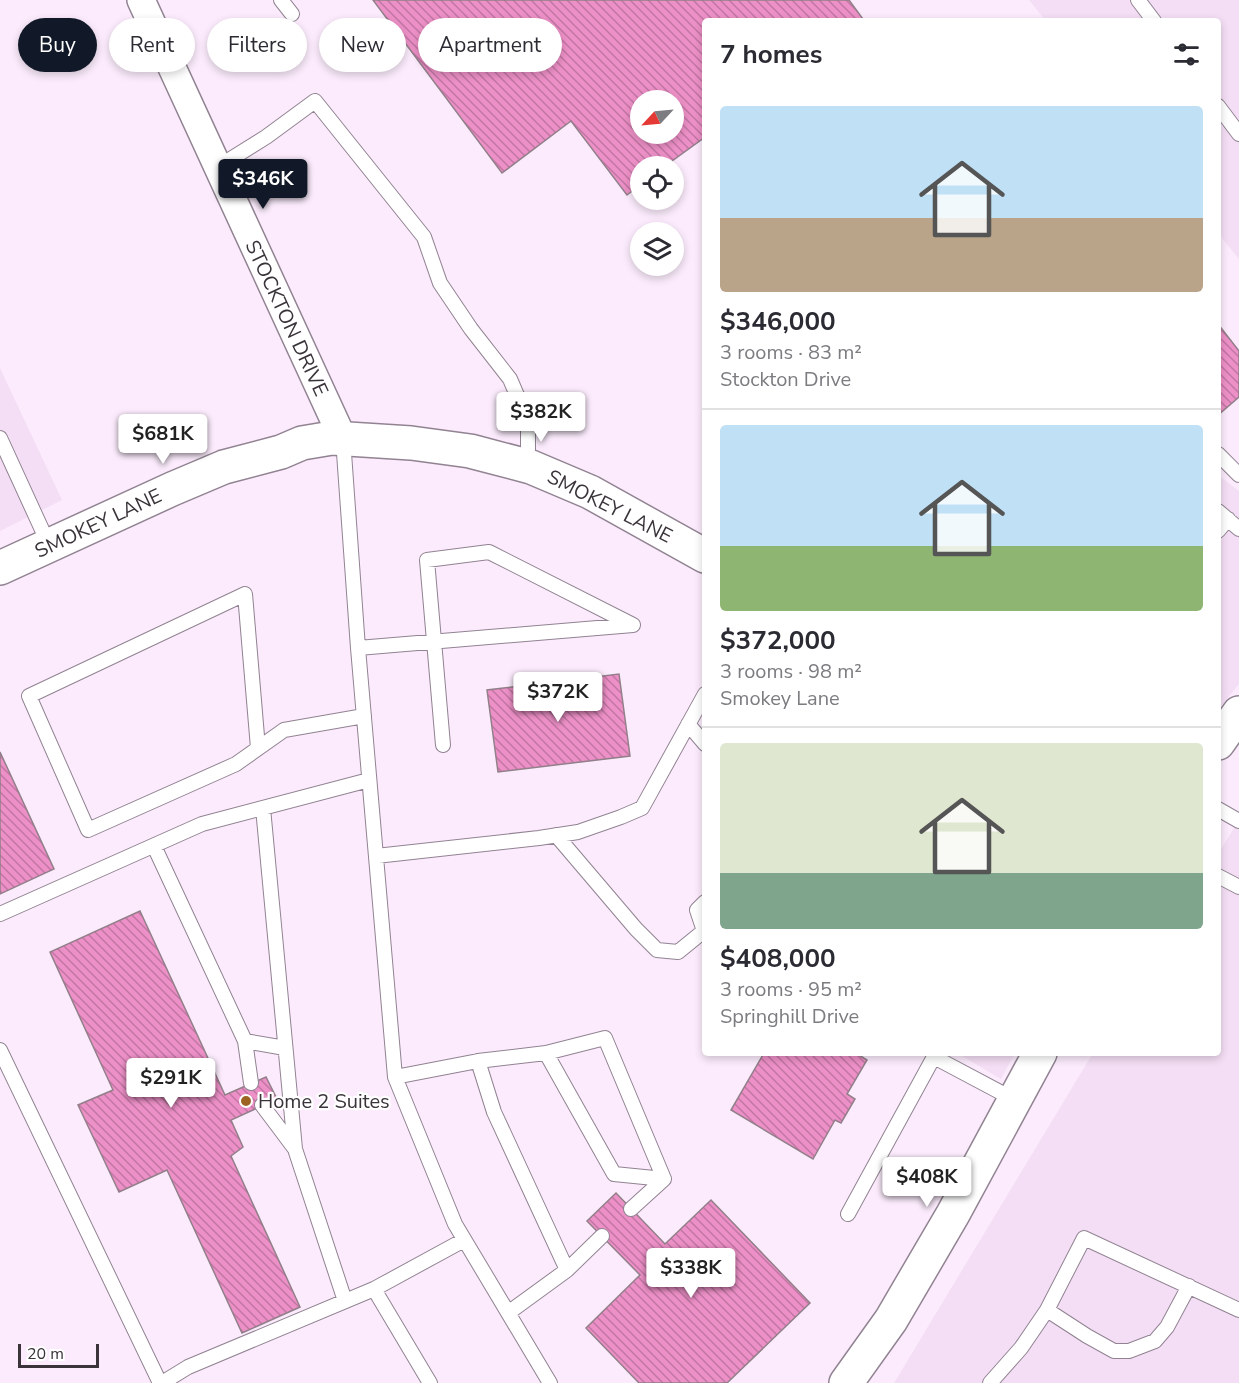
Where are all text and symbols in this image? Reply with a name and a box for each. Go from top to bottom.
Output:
chip: Buy [18,18,97,72]
chip: Rent [109,18,195,72]
chip: Filters [207,18,307,72]
chip: New [319,18,406,72]
chip: Apartment [418,18,562,72]
text: 7 homes [720,37,822,72]
icon: filters [1170,38,1203,71]
north arrow [630,90,684,144]
map controls [630,90,684,276]
icon: home [908,145,1016,253]
button: locate [630,156,684,210]
pin: $346K [221,159,305,210]
text: $346K [232,165,294,192]
button: layers [630,222,684,276]
street label: STOCKTON DRIVE [239,236,334,401]
text: $346,000 [720,304,836,339]
text: 3 rooms · 83 m² [720,339,862,366]
text: Stockton Drive [720,366,851,393]
pin: $382K [499,392,583,443]
text: $382K [510,398,572,425]
pin: $681K [121,414,205,465]
text: $681K [132,420,194,447]
street label: SMOKEY LANE [542,463,677,550]
icon: home [908,464,1016,572]
street label: SMOKEY LANE [30,482,166,565]
text: $372,000 [720,623,836,658]
text: 3 rooms · 98 m² [720,658,862,685]
pin: $372K [516,672,600,723]
text: $372K [527,678,589,705]
text: Smokey Lane [720,685,840,712]
icon: home [908,782,1016,890]
text: $408,000 [720,941,836,976]
text: 3 rooms · 95 m² [720,976,862,1003]
text: Springhill Drive [720,1003,859,1030]
pin: $291K [129,1058,213,1109]
text: $291K [140,1064,202,1091]
place label: Home 2 Suites [258,1088,390,1115]
marker: Home 2 Suites [239,1094,253,1108]
pin: $408K [885,1157,969,1208]
text: $408K [896,1163,958,1190]
pin: $338K [649,1248,733,1299]
text: $338K [660,1254,722,1281]
scale bar [18,1341,99,1368]
text: 20 m [27,1343,64,1365]

